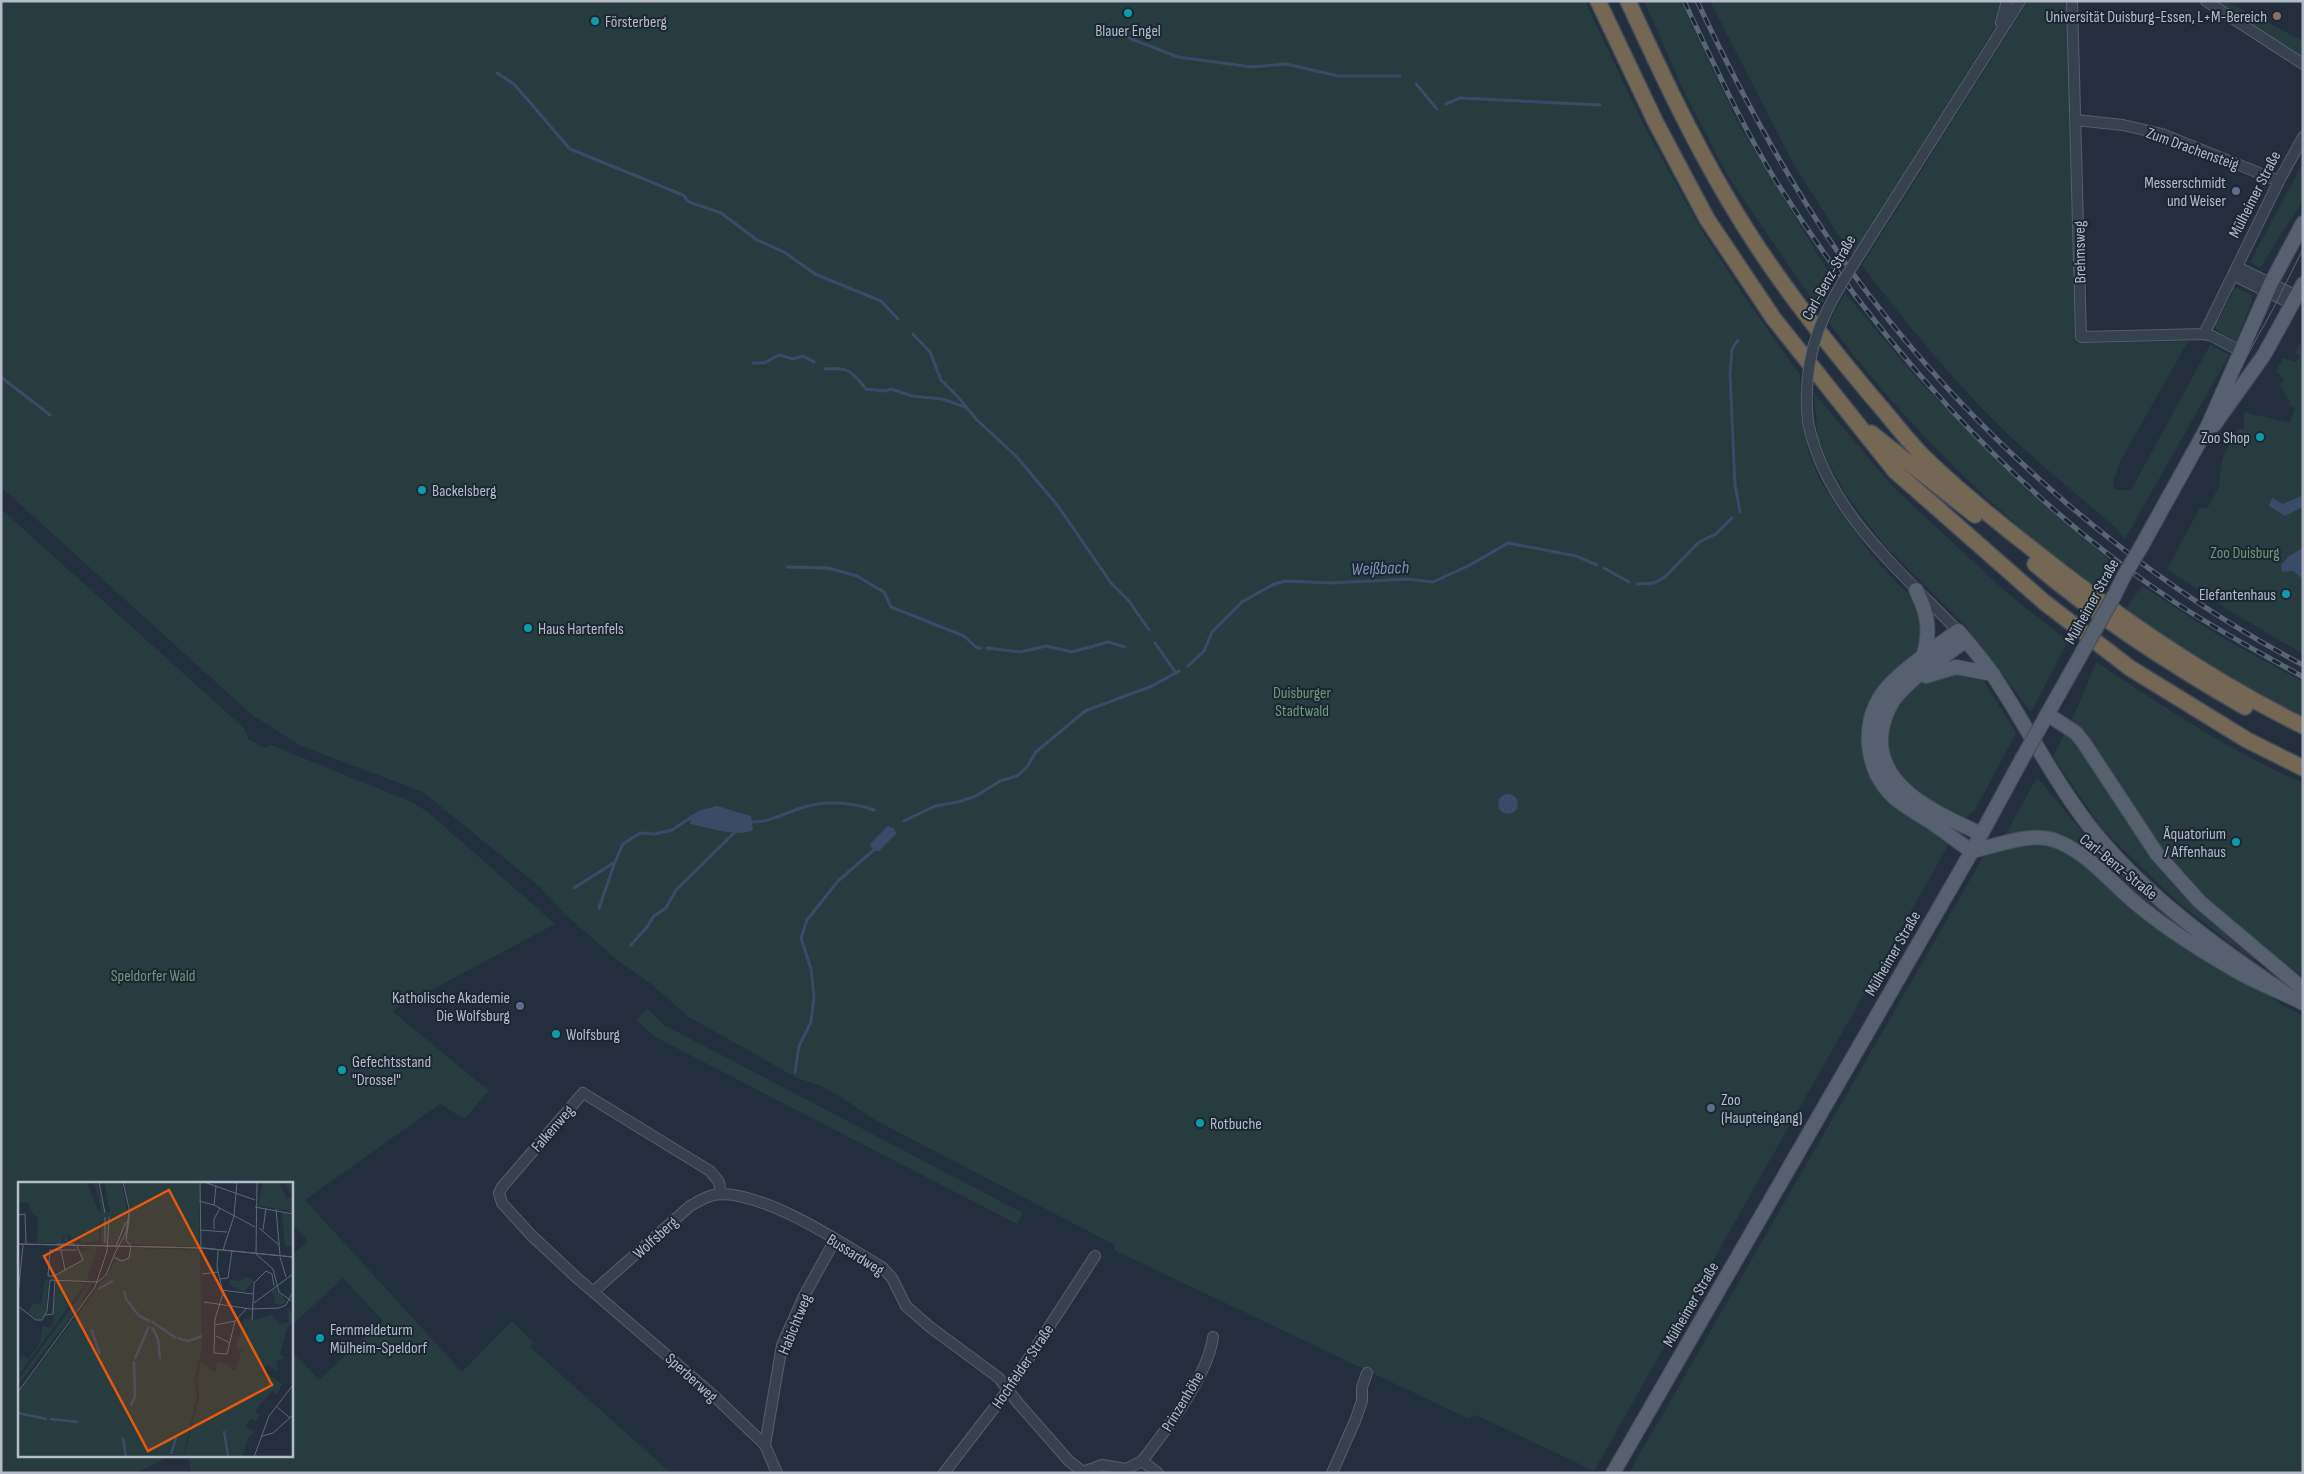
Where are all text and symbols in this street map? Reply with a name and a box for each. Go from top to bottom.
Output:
marker: Blauer Engel [1122,7,1134,19]
place label: Universität Duisburg-Essen, L+M-Bereich [2045,8,2267,27]
marker: Universität Duisburg-Essen, L+M-Bereich [2271,10,2283,22]
place label: Försterberg [605,13,667,32]
marker: Försterberg [589,15,601,27]
place label: Blauer Engel [1095,22,1161,41]
street label: Zum Drachensteig [2144,124,2241,175]
street label: Mülheimer Straße [2225,148,2285,241]
place label: Messerschmidt und Weiser [2144,174,2226,211]
marker: Messerschmidt und Weiser [2230,185,2242,197]
street label: Brehmsweg [2070,221,2091,283]
street label: Carl-Benz-Straße [1798,232,1860,324]
place label: Zoo Shop [2201,429,2250,448]
marker: Zoo Shop [2254,431,2266,443]
place label: Backelsberg [432,482,496,501]
marker: Backelsberg [416,484,428,496]
park label: Zoo Duisburg [2210,544,2280,563]
street label: Mülheimer Straße [2061,556,2124,648]
water label: Weißbach [1351,557,1410,580]
place label: Elefantenhaus [2199,586,2276,605]
marker: Elefantenhaus [2280,588,2292,600]
place label: Haus Hartenfels [538,620,624,639]
marker: Haus Hartenfels [522,622,534,634]
park label: Duisburger Stadtwald [1273,684,1331,721]
place label: Äquatorium / Affenhaus [2163,825,2226,862]
street label: Carl-Benz-Straße [2075,830,2161,904]
marker: Äquatorium / Affenhaus [2230,836,2242,848]
street label: Mülheimer Straße [1861,908,1925,999]
park label: Speldorfer Wald [111,967,195,986]
place label: Katholische Akademie Die Wolfsburg [392,989,510,1026]
marker: Katholische Akademie Die Wolfsburg [514,1000,526,1012]
place label: Wolfsburg [566,1026,620,1045]
marker: Wolfsburg [550,1028,562,1040]
place label: Gefechtsstand "Drossel" [352,1053,431,1090]
marker: Gefechtsstand "Drossel" [336,1064,348,1076]
place label: Zoo (Haupteingang) [1721,1091,1803,1128]
street label: Falkenweg [528,1102,579,1156]
marker: Zoo (Haupteingang) [1705,1102,1717,1114]
place label: Rotbuche [1210,1115,1262,1134]
marker: Rotbuche [1194,1117,1206,1129]
inset map [18,1182,292,1456]
street label: Wolfsberg [630,1213,682,1263]
street label: Bussardweg [823,1230,887,1280]
street label: Mülheimer Straße [1659,1259,1723,1350]
street label: Habichtweg [775,1291,816,1358]
place label: Fernmeldeturm Mülheim-Speldorf [330,1321,427,1358]
street label: Hochfelder Straße [988,1321,1058,1412]
marker: Fernmeldeturm Mülheim-Speldorf [314,1332,326,1344]
street label: Sperberweg [661,1350,721,1407]
street label: Prinzenhöhe [1158,1368,1209,1435]

